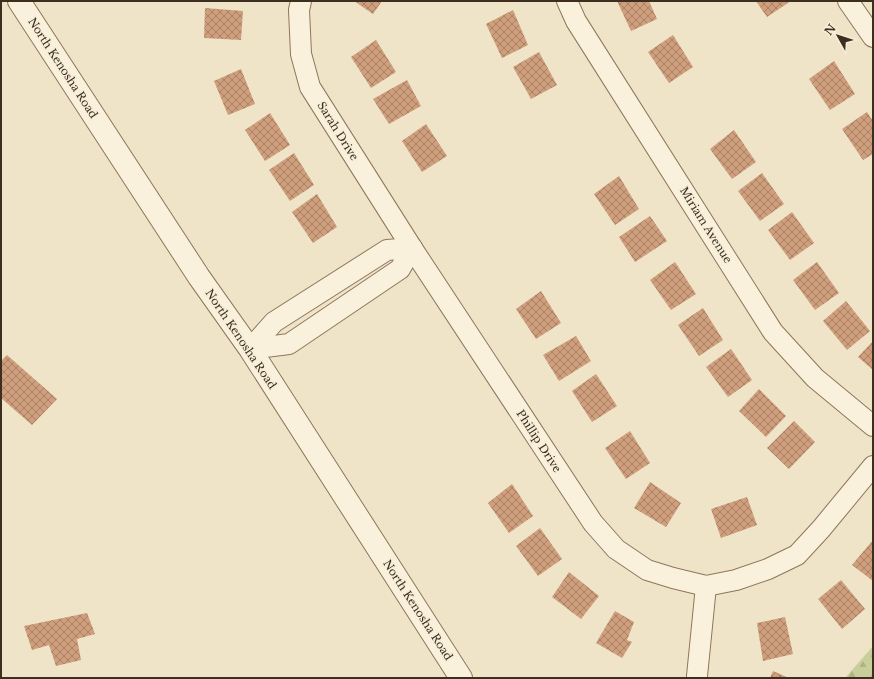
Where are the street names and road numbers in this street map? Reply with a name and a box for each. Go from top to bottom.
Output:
street label: North Kenosha Road [25,15,101,121]
street label: Sarah Drive [314,99,362,163]
street label: Miriam Avenue [677,184,735,266]
street label: North Kenosha Road [202,286,280,392]
street label: Phillip Drive [514,407,564,475]
street label: North Kenosha Road [380,557,456,663]

